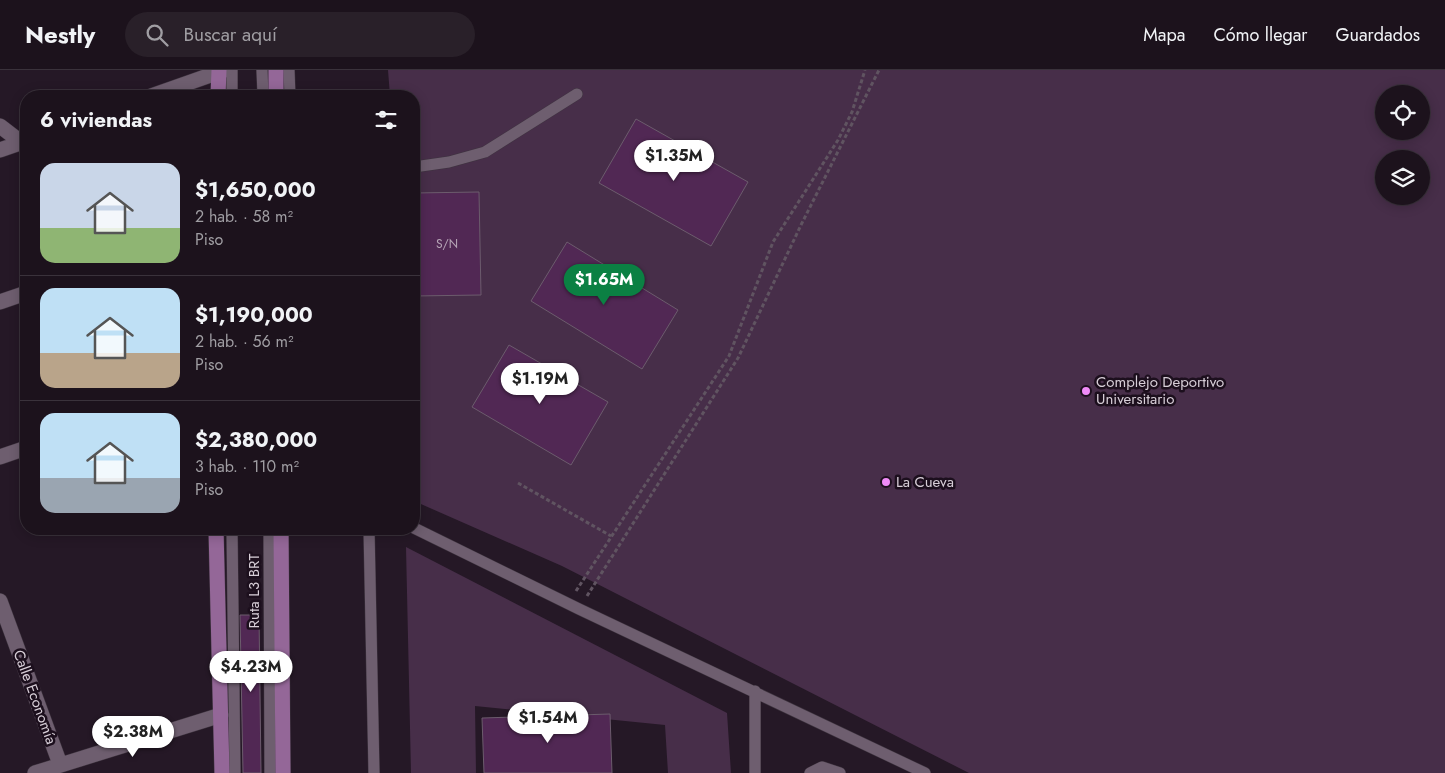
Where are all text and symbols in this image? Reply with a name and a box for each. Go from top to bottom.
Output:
search box [125,12,475,57]
text: Nestly [25,17,95,52]
icon: search [143,21,171,49]
text: Buscar aquí [183,21,277,48]
text: Mapa [1143,22,1185,48]
text: Cómo llegar [1213,22,1308,48]
text: Guardados [1336,22,1420,48]
map controls [1375,85,1430,205]
button: locate [1375,85,1430,140]
text: 6 viviendas [40,105,152,135]
icon: filters [372,106,400,134]
pin: $1.35M [633,140,715,182]
text: $1.35M [645,144,703,167]
button: layers [1375,150,1430,205]
text: $1,650,000 [195,175,316,205]
icon: home [80,183,140,243]
text: 2 hab. · 58 m² [195,205,293,228]
text: Piso [195,228,223,251]
house number: S/N [436,235,458,253]
pin: $1.65M [563,264,645,306]
text: $1.65M [575,268,633,291]
text: $1,190,000 [195,300,313,330]
icon: home [80,308,140,368]
text: 2 hab. · 56 m² [195,330,294,353]
text: Piso [195,353,223,376]
pin: $1.19M [499,362,581,405]
text: $1.19M [512,367,568,390]
place label: Complejo Deportivo Universitario [1096,371,1224,410]
marker: Complejo Deportivo Universitario [1080,385,1092,397]
text: $2,380,000 [195,425,317,455]
icon: home [80,433,140,493]
text: 3 hab. · 110 m² [195,455,299,478]
place label: La Cueva [896,471,954,493]
marker: La Cueva [880,476,892,488]
text: Piso [195,478,223,501]
street label: Ruta L3 BRT [243,554,265,628]
street label: Calle Economía [8,647,62,747]
pin: $4.23M [210,650,292,693]
text: $4.23M [221,655,281,678]
pin: $1.54M [507,702,589,744]
text: $1.54M [519,706,578,729]
pin: $2.38M [92,716,174,758]
text: $2.38M [103,720,163,743]

